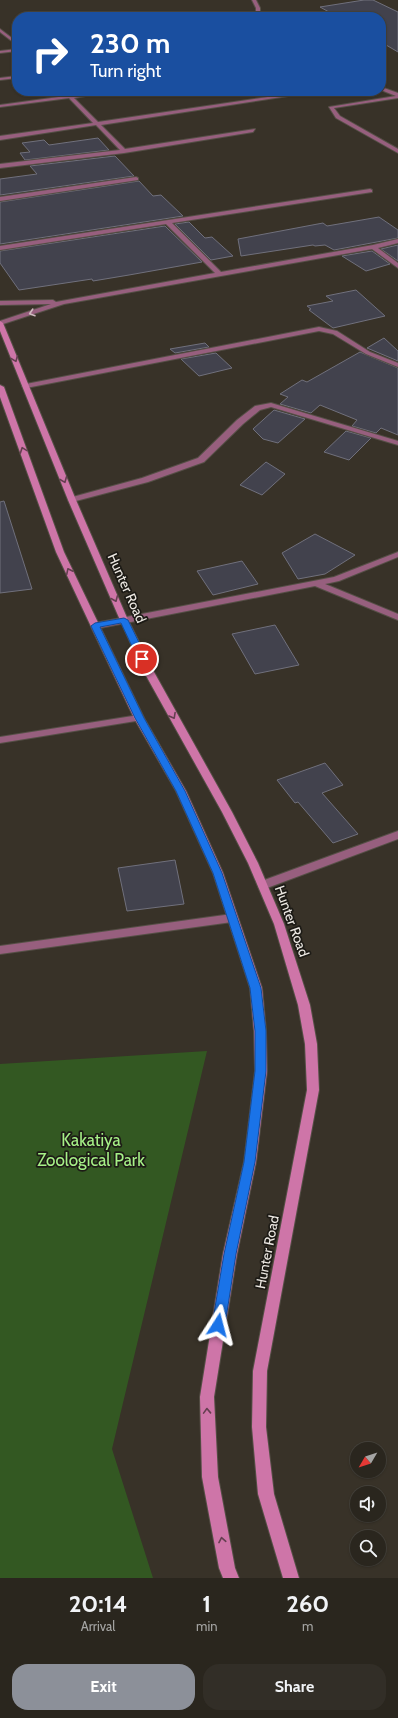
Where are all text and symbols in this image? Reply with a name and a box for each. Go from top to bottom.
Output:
text: 230 m [90,26,170,60]
icon: right [24,28,76,80]
text: Turn right [90,60,161,82]
one-way arrow [28,308,35,316]
one-way arrow [10,355,18,363]
one-way arrow [19,446,28,453]
one-way arrow [59,476,67,483]
street label: Hunter Road [104,550,150,626]
one-way arrow [66,568,74,576]
one-way arrow [110,595,118,603]
pin [125,642,159,676]
icon: arrive [131,648,153,670]
one-way arrow [168,711,175,719]
street label: Hunter Road [271,883,313,959]
park label: Kakatiya Zoological Park [37,1130,145,1170]
street label: Hunter Road [251,1214,283,1290]
position arrow [197,1304,239,1346]
one-way arrow [203,1408,212,1414]
north arrow [350,1442,386,1478]
map controls [350,1442,386,1566]
button: sound [350,1486,386,1522]
button: search [350,1530,386,1566]
one-way arrow [218,1537,227,1543]
text: 20:14 [69,1589,127,1618]
text: 1 [202,1589,211,1618]
text: 260 [286,1589,329,1618]
text: Arrival [81,1618,115,1634]
text: min [196,1618,218,1634]
text: m [302,1618,313,1634]
button: Exit [12,1664,195,1710]
button: Share [203,1664,386,1710]

